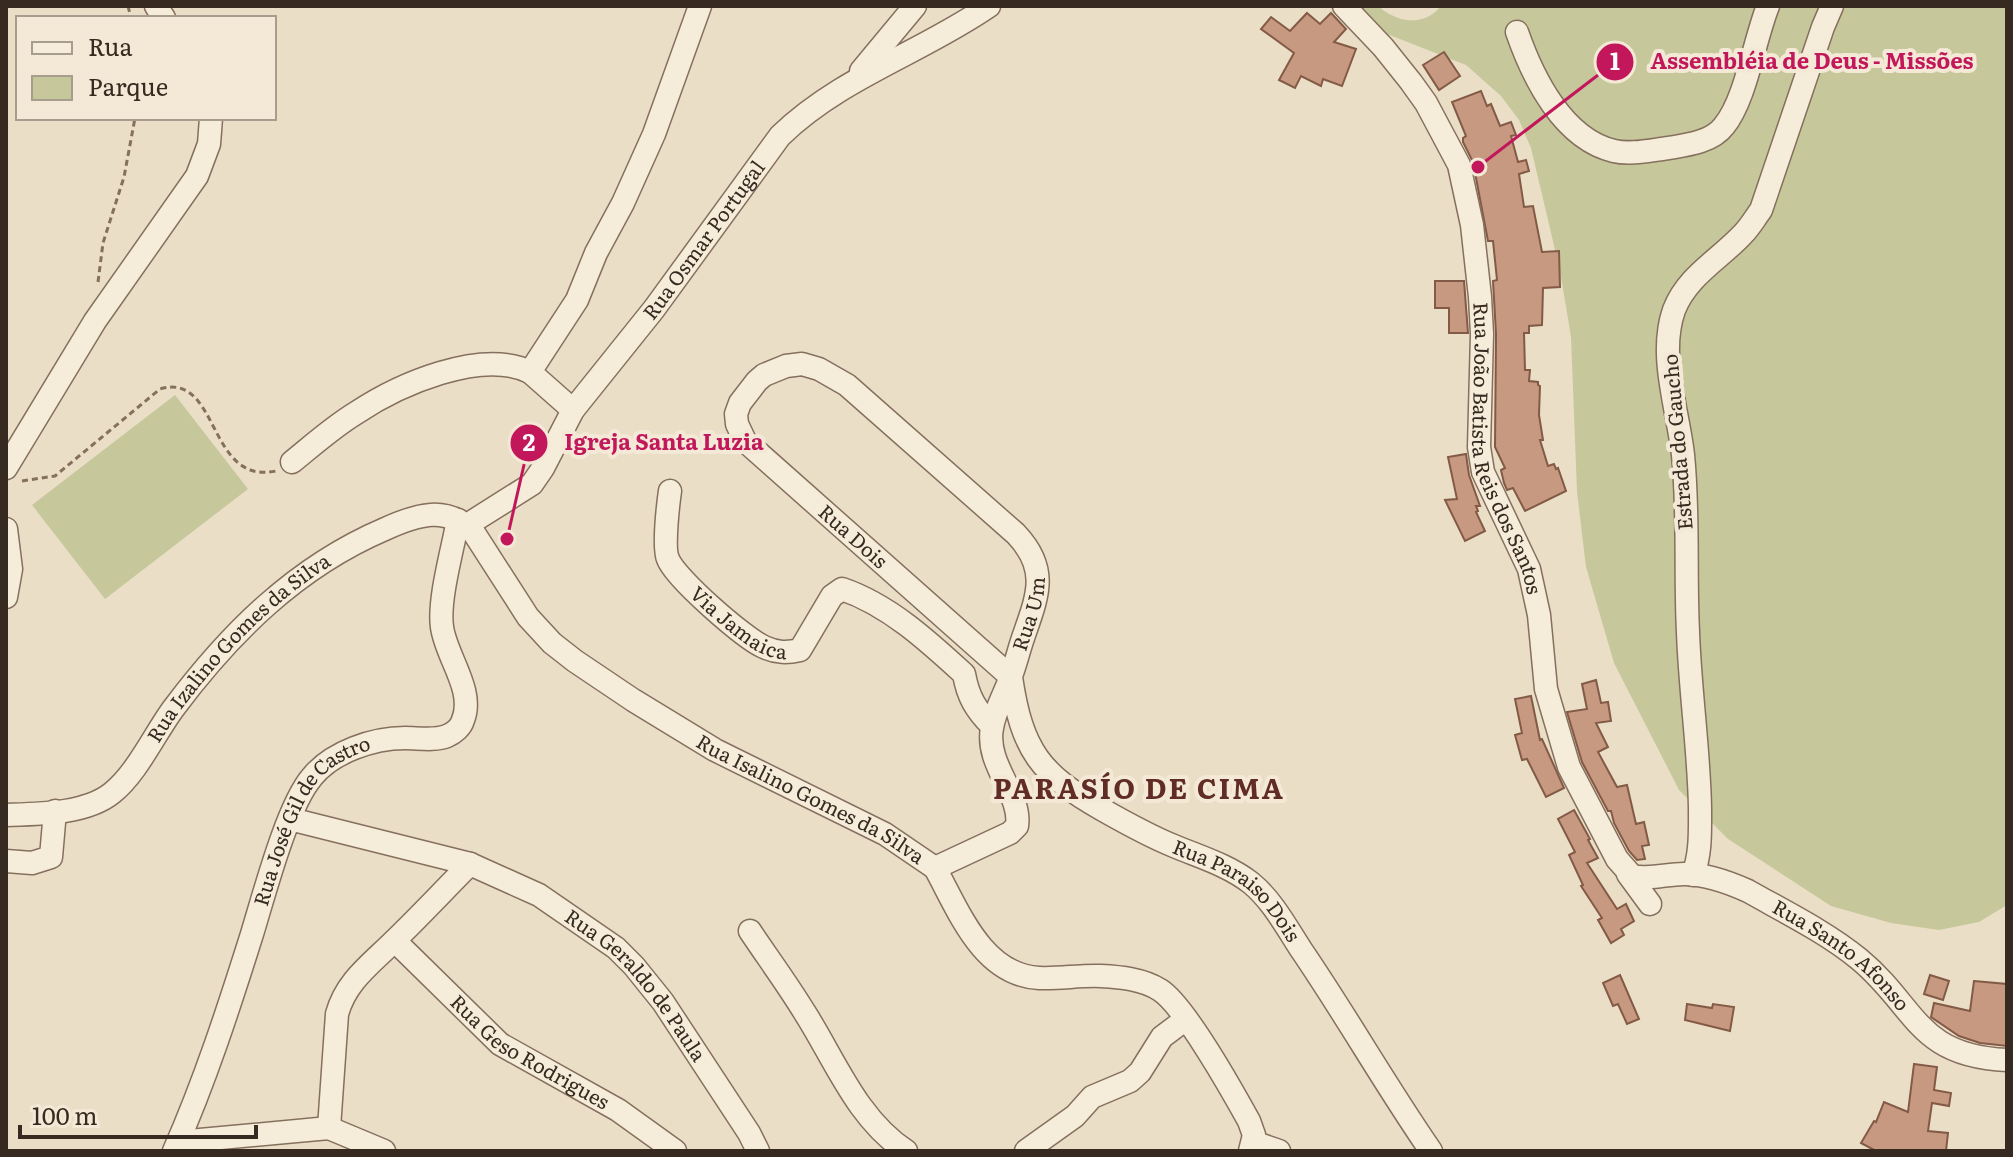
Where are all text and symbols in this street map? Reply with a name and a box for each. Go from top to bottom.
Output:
legend [16,16,276,120]
text: Rua [88,28,133,63]
callout: Assembléia de Deus - Missões [1595,39,1990,85]
text: 1 [1610,42,1620,77]
text: Assembléia de Deus - Missões [1650,43,1974,76]
text: Parque [88,68,168,103]
street label: Rua Osmar Portugal [634,153,771,325]
street label: Rua João Batista Reis dos Santos [1466,301,1551,597]
street label: Estrada do Gaucho [1653,353,1699,532]
callout: Igreja Santa Luzia [509,420,780,466]
text: 2 [523,423,536,458]
text: Igreja Santa Luzia [564,424,764,457]
street label: Rua Dois [813,496,896,574]
street label: Rua Izalino Gomes da Silva [138,544,335,747]
street label: Rua Um [1003,575,1051,654]
street label: Via Jamaica [684,578,788,665]
street label: Rua Isalino Gomes da Silva [691,725,932,870]
street label: Rua José Gil de Castro [244,727,373,909]
district label: PARASÍO DE CIMA [993,766,1285,808]
street label: Rua Paraiso Dois [1169,830,1309,947]
street label: Rua Santo Afonso [1768,891,1918,1016]
street label: Rua Geraldo de Paula [560,900,715,1067]
street label: Rua Geso Rodrigues [444,986,616,1115]
scale bar [20,1089,256,1139]
text: 100 m [32,1097,98,1132]

